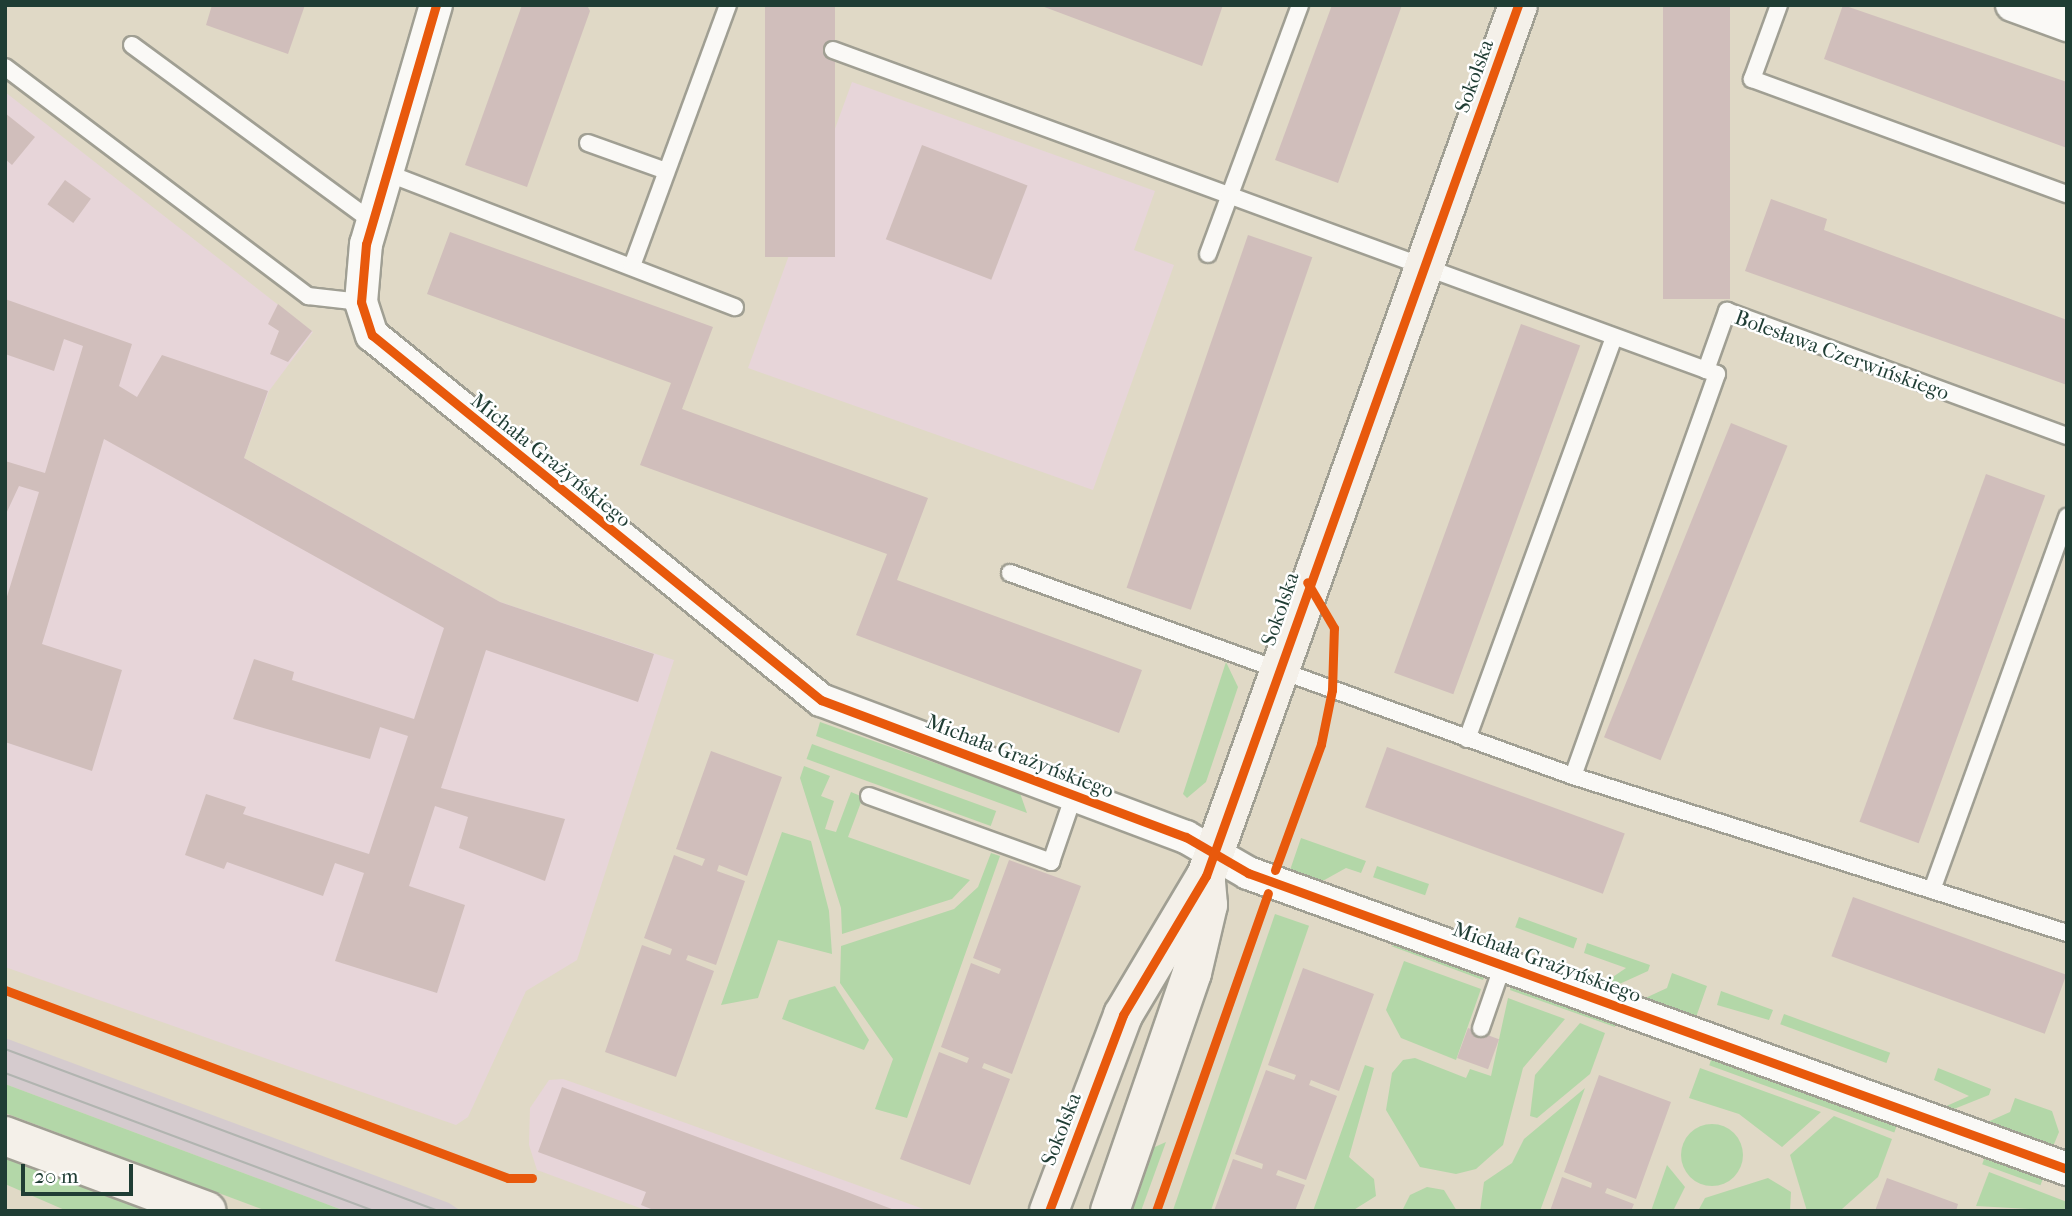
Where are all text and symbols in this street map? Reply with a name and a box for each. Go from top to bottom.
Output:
street label: Sokolska [1449,36,1499,116]
street label: Bolesława Czerwińskiego [1731,304,1953,406]
street label: Michała Grażyńskiego [466,388,636,532]
street label: Sokolska [1256,569,1304,649]
street label: Michała Grażyńskiego [923,709,1117,803]
street label: Michała Grażyńskiego [1449,916,1645,1008]
street label: Sokolska [1036,1089,1086,1169]
scale bar [24,1150,136,1194]
text: 20 m [34,1164,78,1188]

